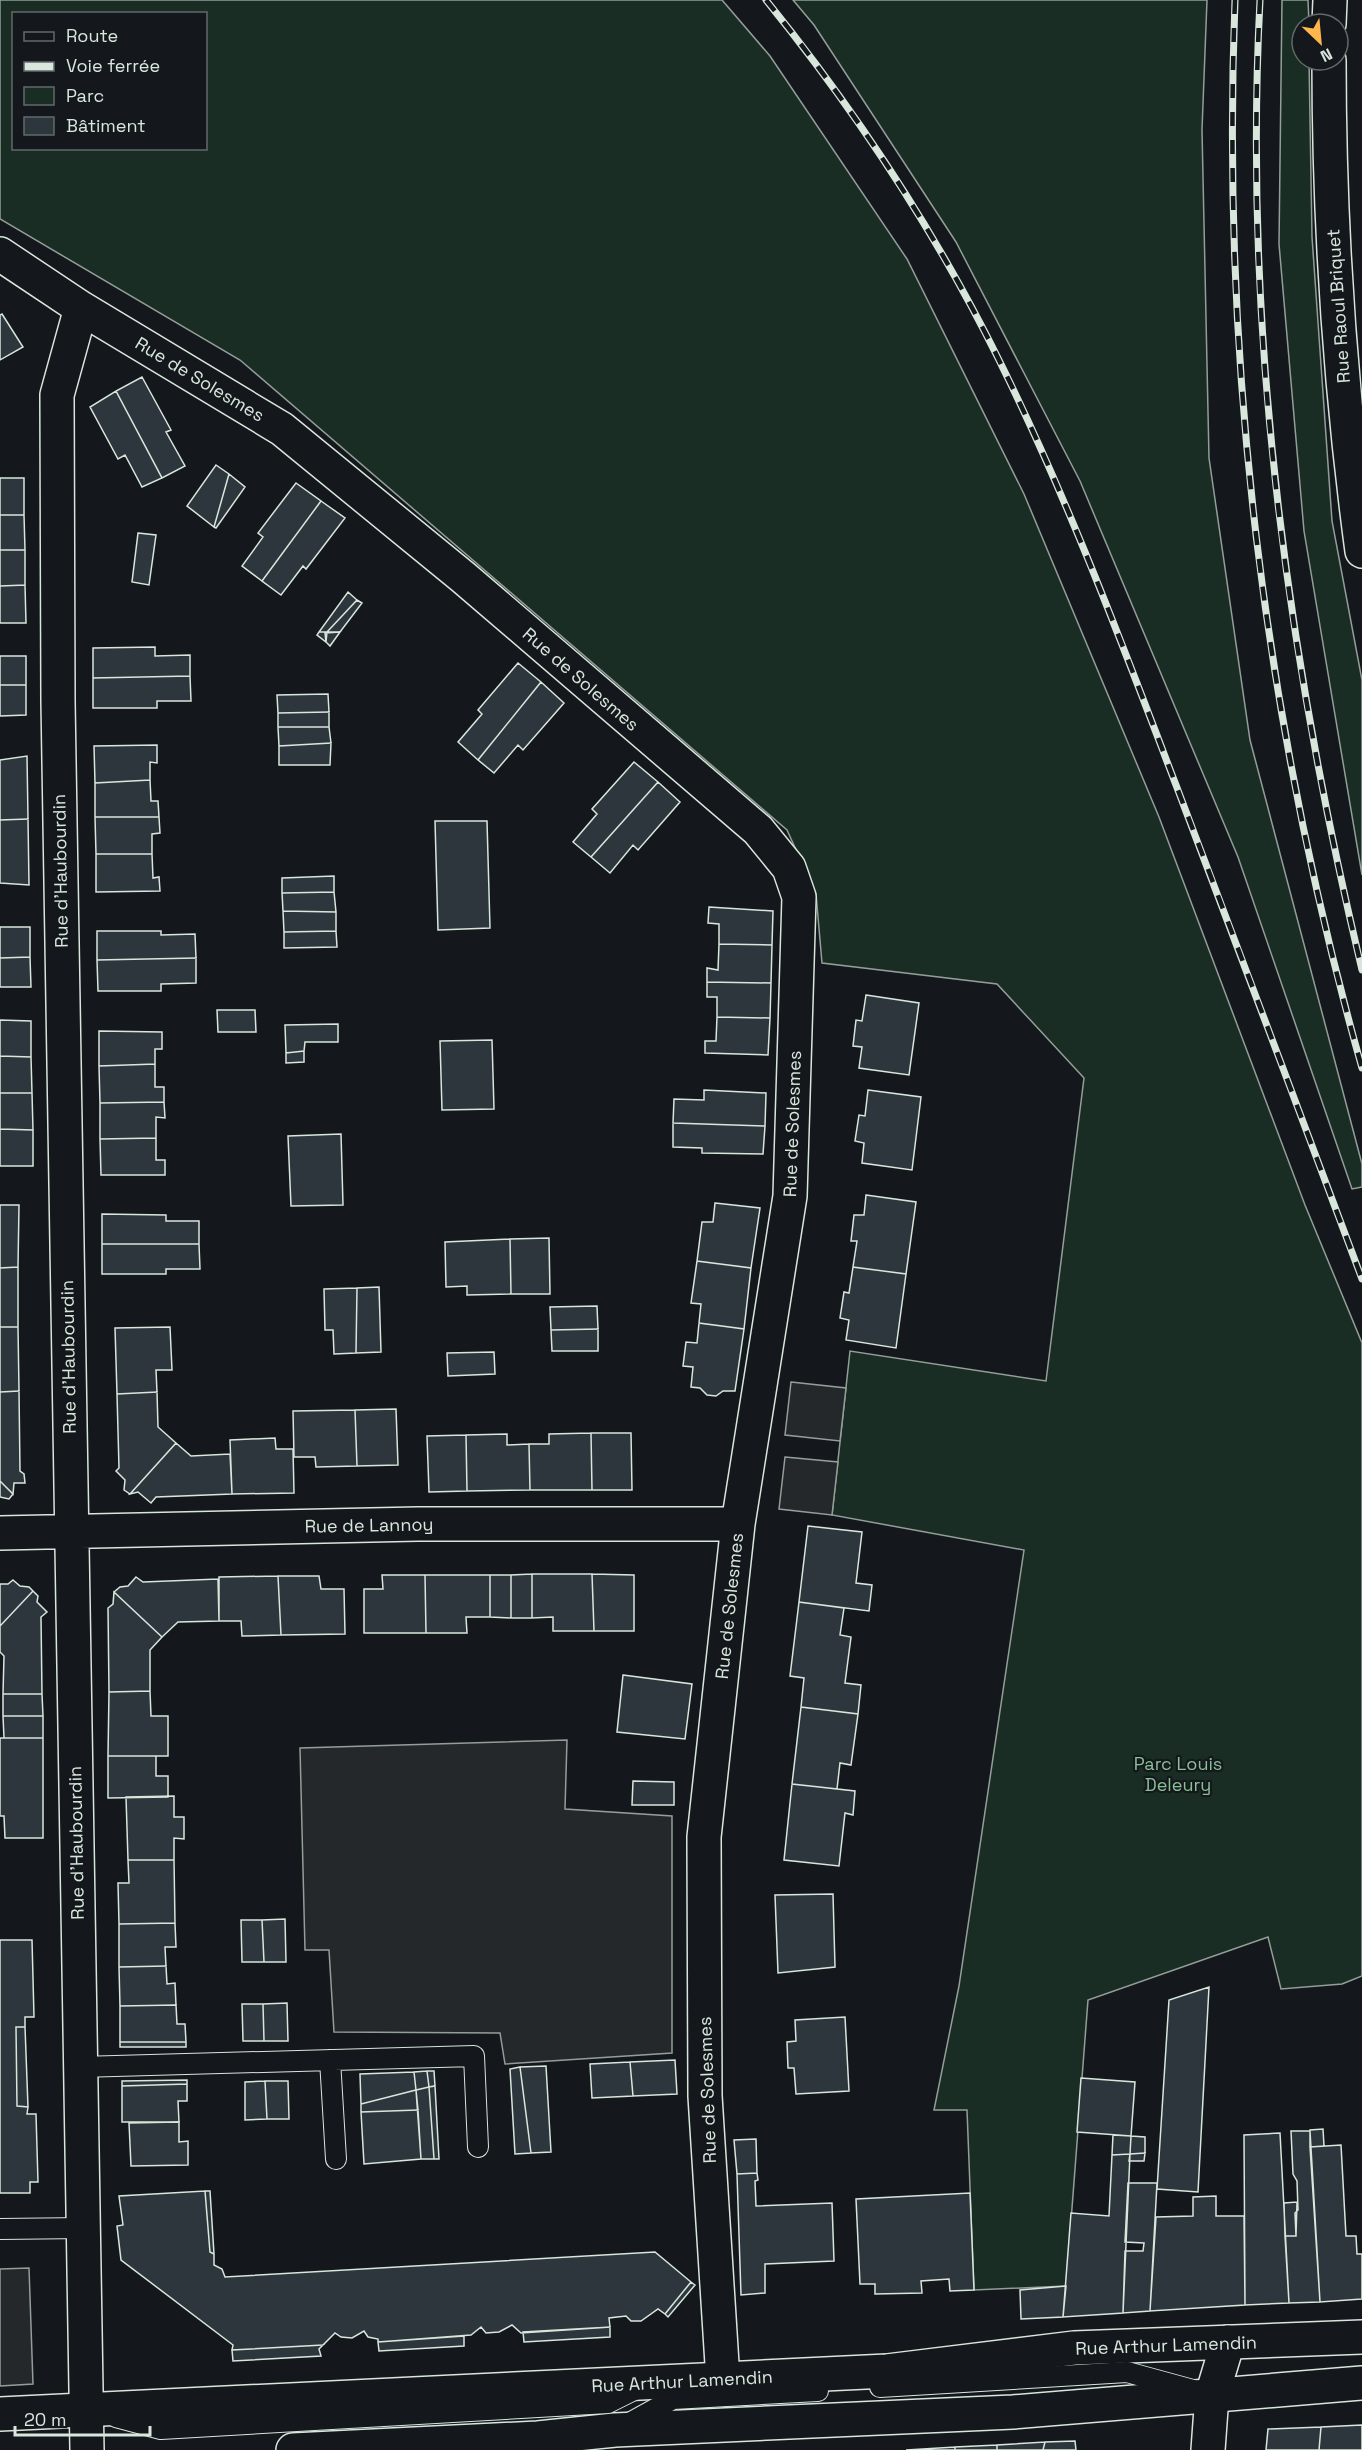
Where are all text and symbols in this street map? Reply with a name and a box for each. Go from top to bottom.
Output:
legend [12,12,207,150]
north arrow [1290,12,1350,72]
text: Route [66,24,118,47]
text: N [1317,43,1336,67]
text: Voie ferrée [66,54,160,77]
text: Parc [66,84,104,107]
text: Bâtiment [66,114,146,137]
street label: Rue Raoul Briquet [1321,228,1355,384]
street label: Rue de Solesmes [131,331,269,427]
street label: Rue de Solesmes [518,622,644,736]
street label: Rue d'Haubourdin [47,794,73,948]
street label: Rue de Solesmes [778,1050,806,1198]
street label: Rue d'Haubourdin [55,1280,81,1434]
street label: Rue de Lannoy [304,1512,434,1538]
street label: Rue de Solesmes [710,1532,748,1680]
park label: Parc Louis Deleury [1134,1752,1222,1796]
street label: Rue d'Haubourdin [63,1766,89,1920]
street label: Rue de Solesmes [693,2016,721,2164]
street label: Rue Arthur Lamendin [1075,2330,1257,2360]
street label: Rue Arthur Lamendin [591,2365,773,2397]
scale bar [15,2399,150,2437]
text: 20 m [24,2408,67,2431]

